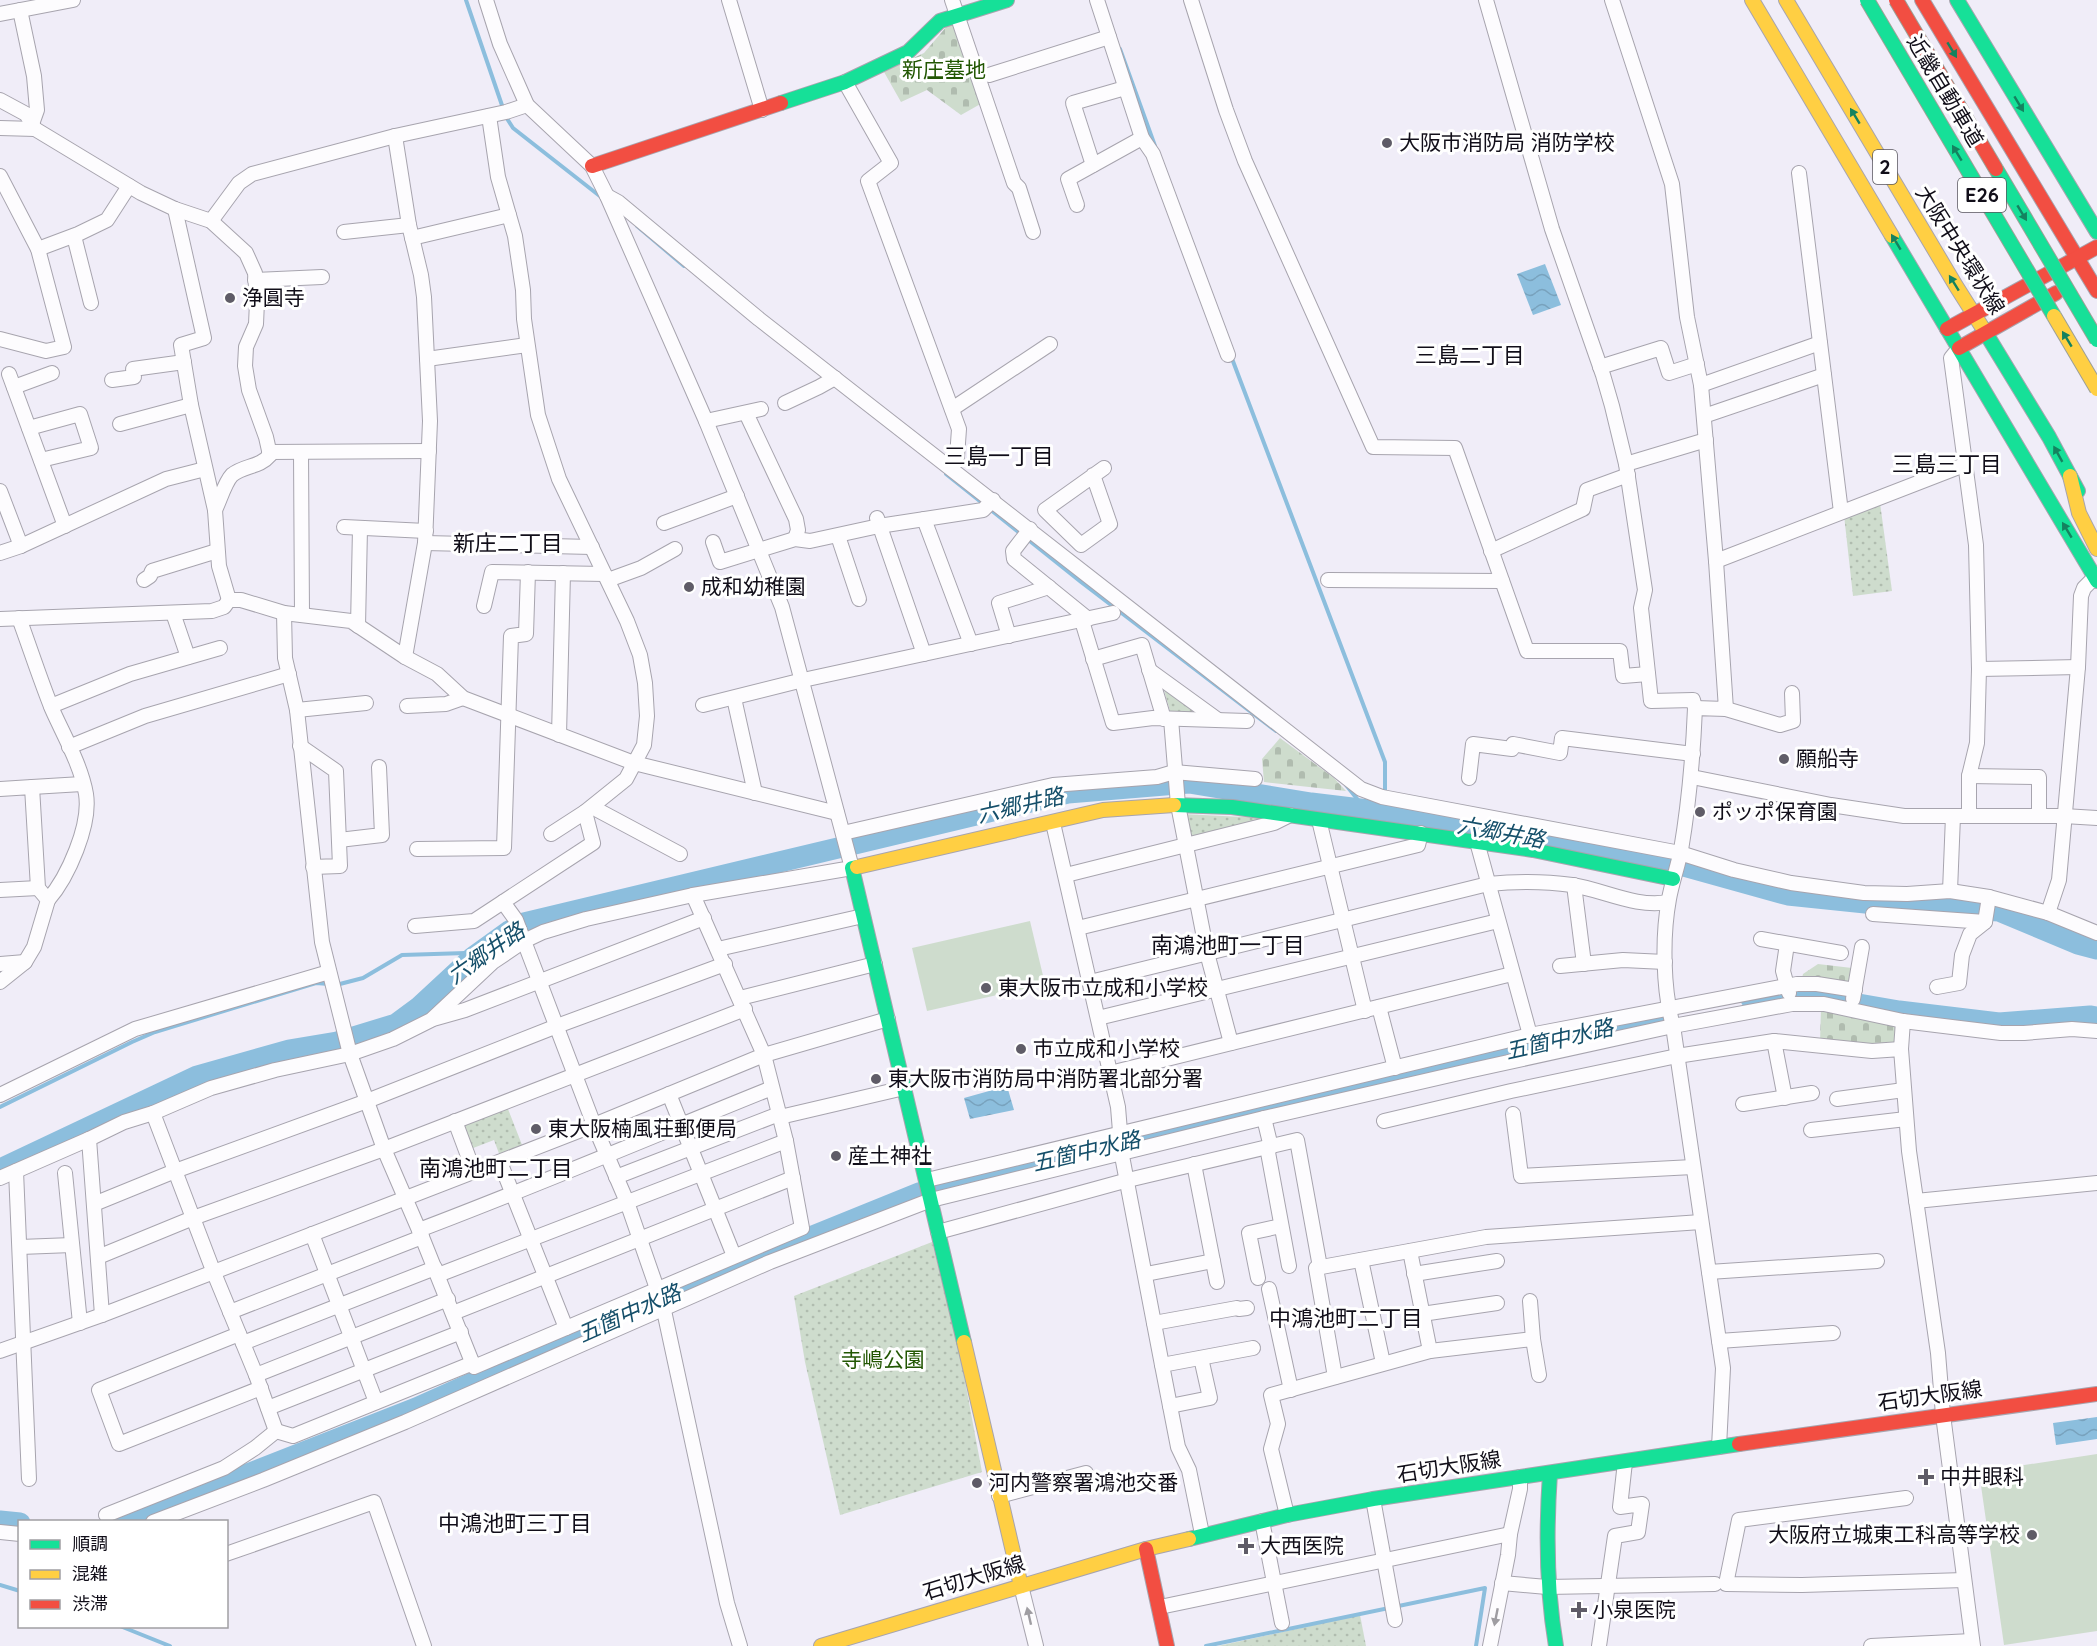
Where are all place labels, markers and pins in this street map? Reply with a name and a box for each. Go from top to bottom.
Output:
place label: 大阪市消防局 消防学校 [1399,129,1615,155]
marker: 大阪市消防局 消防学校 [1380,136,1394,150]
place label: 浄圓寺 [242,284,305,310]
marker: 浄圓寺 [223,291,237,305]
place label: 成和幼稚園 [701,573,806,599]
marker: 成和幼稚園 [682,580,696,594]
place label: 願船寺 [1796,745,1859,771]
marker: 願船寺 [1777,752,1791,766]
place label: ポッポ保育園 [1712,798,1838,824]
marker: ポッポ保育園 [1693,805,1707,819]
place label: 東大阪市立成和小学校 [998,974,1208,1000]
marker: 東大阪市立成和小学校 [979,981,993,995]
place label: 市立成和小学校 [1033,1035,1180,1061]
marker: 市立成和小学校 [1014,1042,1028,1056]
place label: 東大阪市消防局中消防署北部分署 [888,1065,1203,1091]
marker: 東大阪市消防局中消防署北部分署 [869,1072,883,1086]
place label: 東大阪楠風荘郵便局 [548,1115,737,1141]
marker: 東大阪楠風荘郵便局 [529,1122,543,1136]
place label: 産土神社 [848,1142,932,1168]
marker: 産土神社 [829,1149,843,1163]
place label: 中井眼科 [1940,1463,2024,1489]
marker: 中井眼科 [1917,1468,1935,1486]
place label: 河内警察署鴻池交番 [989,1469,1178,1495]
marker: 河内警察署鴻池交番 [970,1476,984,1490]
place label: 大阪府立城東工科高等学校 [1768,1521,2020,1547]
marker: 大阪府立城東工科高等学校 [2025,1528,2039,1542]
place label: 大西医院 [1260,1532,1344,1558]
marker: 大西医院 [1237,1537,1255,1555]
place label: 小泉医院 [1592,1596,1676,1622]
marker: 小泉医院 [1570,1601,1588,1619]

